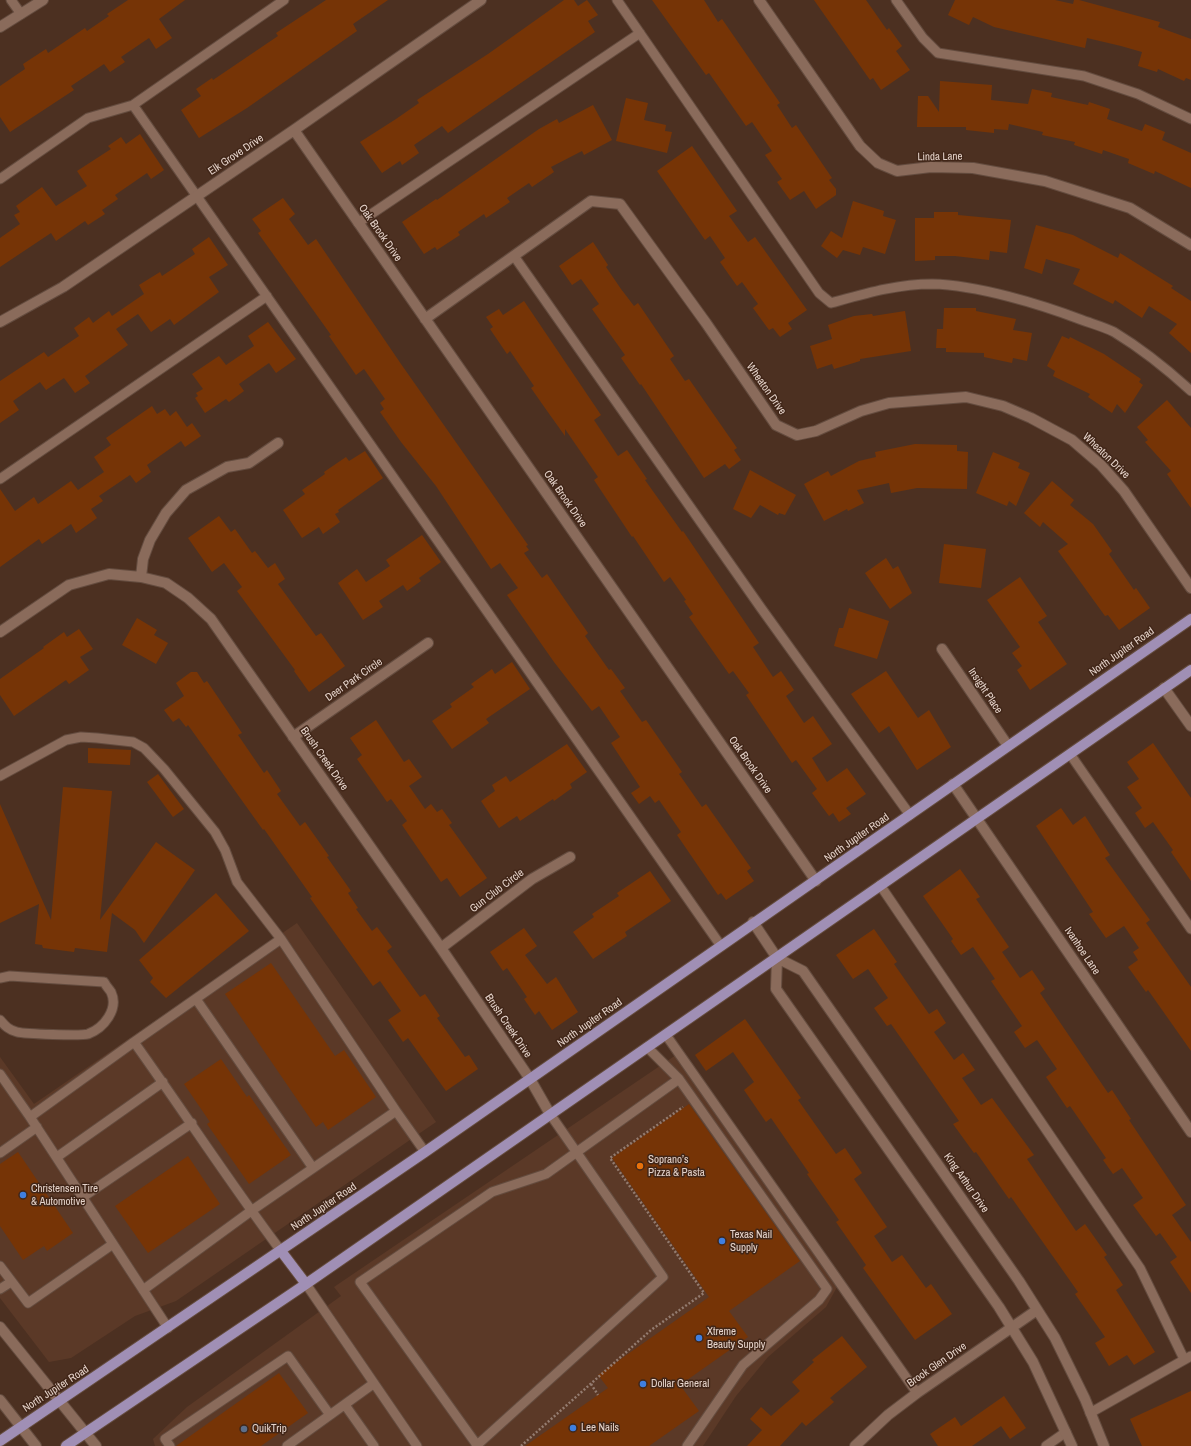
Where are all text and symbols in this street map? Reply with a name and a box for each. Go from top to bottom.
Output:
street label: Elk Grove Drive [206,132,266,178]
street label: Linda Lane [917,150,963,164]
street label: Oak Brook Drive [355,202,405,264]
street label: Wheaton Drive [743,361,789,417]
street label: Wheaton Drive [1080,430,1132,482]
street label: Oak Brook Drive [540,468,590,530]
street label: North Jupiter Road [1087,625,1157,679]
street label: Deer Park Circle [323,655,385,705]
street label: Insight Place [965,666,1005,716]
street label: Brush Creek Drive [297,725,351,793]
street label: Oak Brook Drive [725,734,775,796]
street label: North Jupiter Road [822,811,892,865]
street label: Gun Club Circle [467,866,527,916]
street label: Ivanhoe Lane [1061,925,1103,977]
street label: Brush Creek Drive [482,992,534,1060]
street label: North Jupiter Road [555,996,625,1050]
street label: King Arthur Drive [941,1151,991,1215]
place label: Soprano’s Pizza & Pasta [648,1153,705,1179]
marker: Soprano’s Pizza & Pasta [635,1161,645,1171]
street label: North Jupiter Road [289,1180,359,1234]
place label: Christensen Tire & Automotive [31,1182,98,1208]
marker: Christensen Tire & Automotive [18,1190,28,1200]
place label: Texas Nail Supply [730,1228,772,1254]
marker: Texas Nail Supply [717,1236,727,1246]
place label: Xtreme Beauty Supply [707,1325,765,1351]
marker: Xtreme Beauty Supply [694,1333,704,1343]
street label: Brook Glen Drive [905,1340,969,1390]
street label: North Jupiter Road [20,1363,92,1415]
place label: Dollar General [651,1377,709,1391]
marker: Dollar General [638,1379,648,1389]
place label: Lee Nails [581,1421,619,1435]
place label: QuikTrip [252,1422,287,1436]
marker: Lee Nails [568,1423,578,1433]
marker: QuikTrip [239,1424,249,1434]

